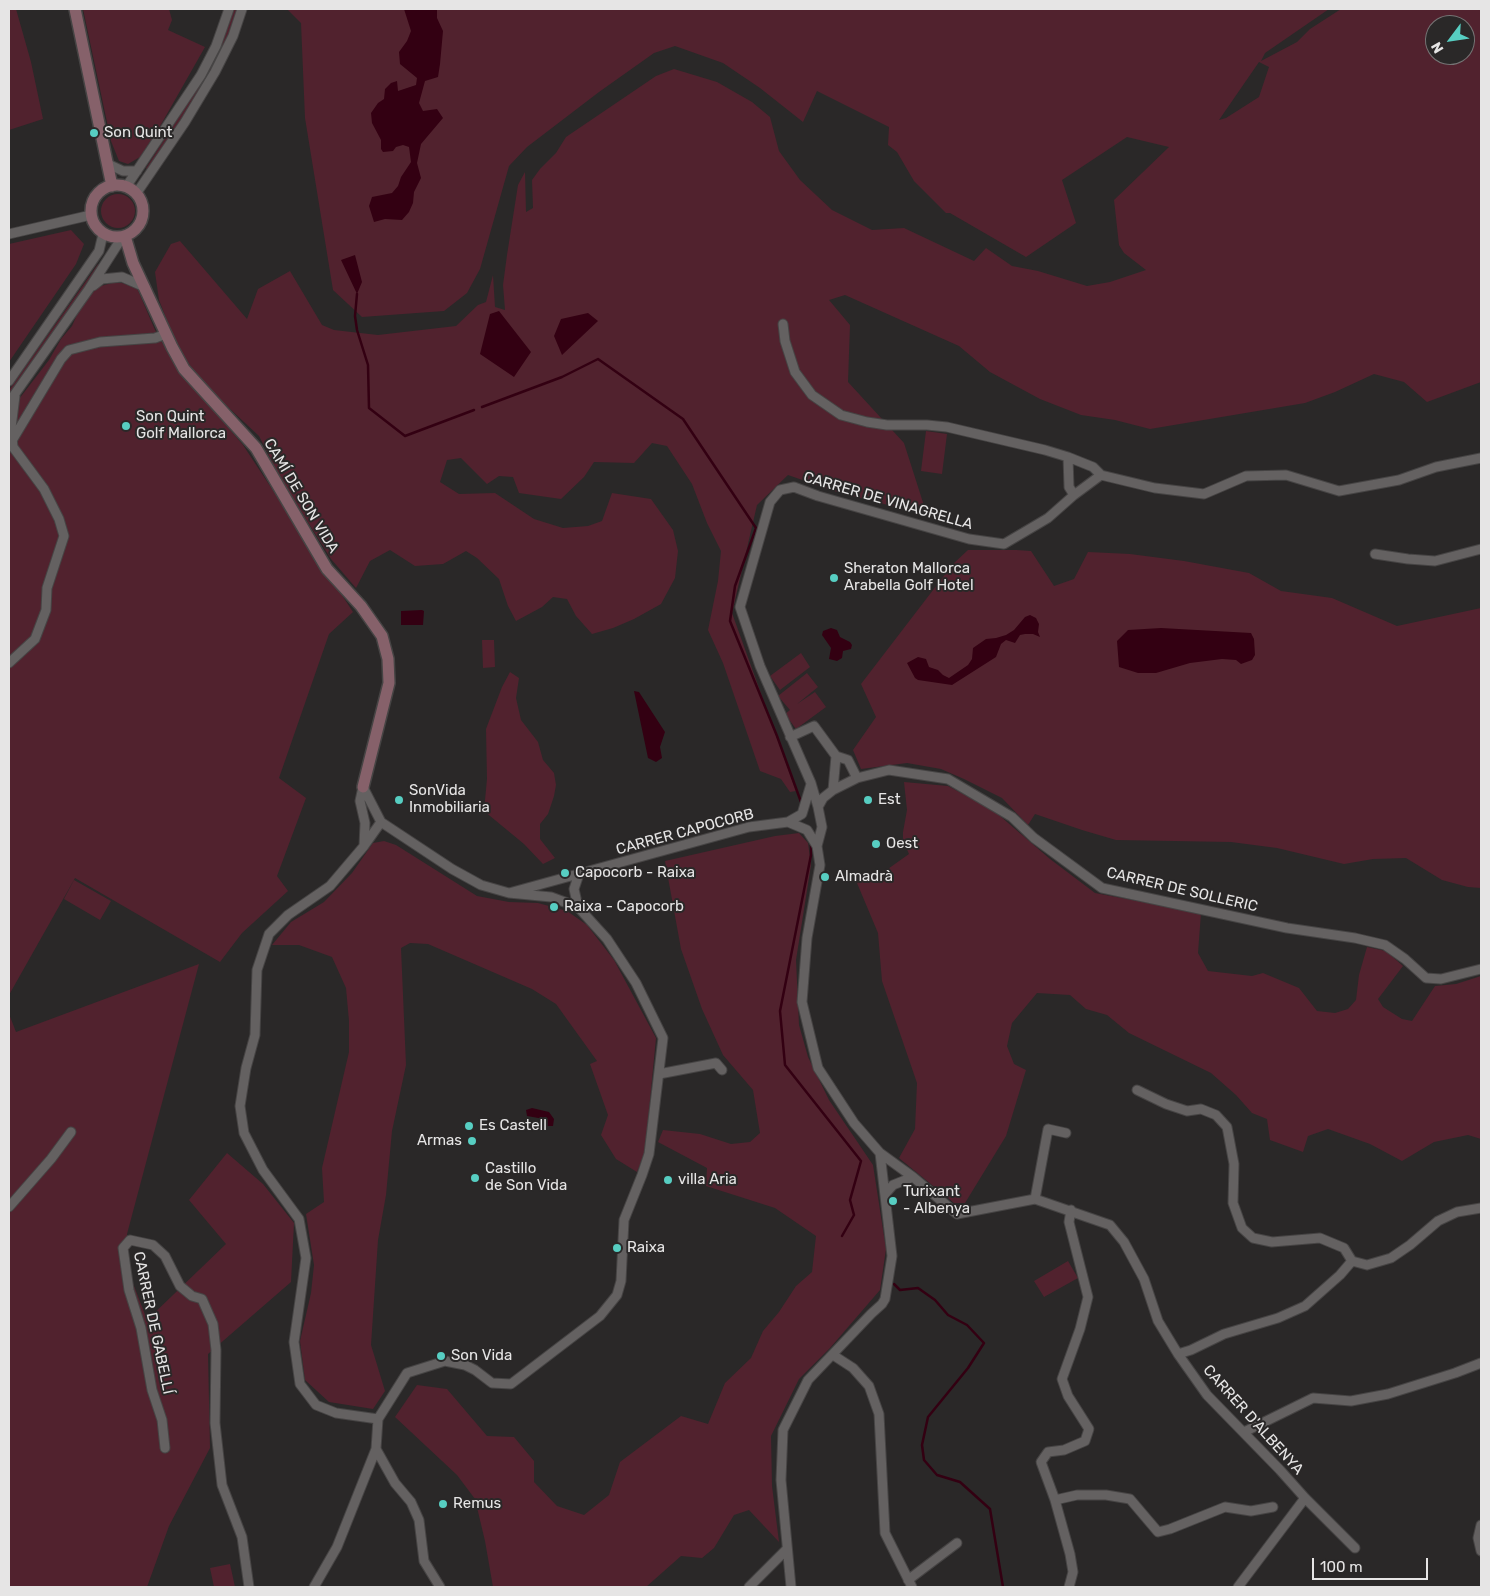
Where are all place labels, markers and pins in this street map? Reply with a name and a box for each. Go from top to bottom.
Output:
place label: Son Quint [104,124,172,142]
marker: Son Quint [88,127,100,139]
place label: Son Quint Golf Mallorca [136,408,226,443]
marker: Son Quint Golf Mallorca [120,420,132,432]
place label: Sheraton Mallorca Arabella Golf Hotel [844,560,974,595]
marker: Sheraton Mallorca Arabella Golf Hotel [828,572,840,584]
place label: SonVida Inmobiliaria [409,782,490,817]
place label: Est [878,791,901,809]
marker: SonVida Inmobiliaria [393,794,405,806]
marker: Est [862,794,874,806]
place label: Oest [886,835,918,853]
marker: Oest [870,838,882,850]
place label: Capocorb - Raixa [575,864,695,882]
marker: Capocorb - Raixa [559,867,571,879]
place label: Almadrà [835,868,893,886]
marker: Almadrà [819,871,831,883]
place label: Raixa - Capocorb [564,898,684,916]
marker: Raixa - Capocorb [548,901,560,913]
place label: Es Castell [479,1117,547,1135]
marker: Es Castell [463,1120,475,1132]
place label: Armas [417,1132,462,1150]
marker: Armas [466,1135,478,1147]
place label: Castillo de Son Vida [485,1160,567,1195]
place label: villa Aria [678,1171,737,1189]
marker: Castillo de Son Vida [469,1172,481,1184]
marker: villa Aria [662,1174,674,1186]
place label: Turixant - Albenya [903,1183,970,1218]
marker: Turixant - Albenya [887,1195,899,1207]
place label: Raixa [627,1239,665,1257]
marker: Raixa [611,1242,623,1254]
place label: Son Vida [451,1347,512,1365]
marker: Son Vida [435,1350,447,1362]
place label: Remus [453,1495,501,1513]
marker: Remus [437,1498,449,1510]

